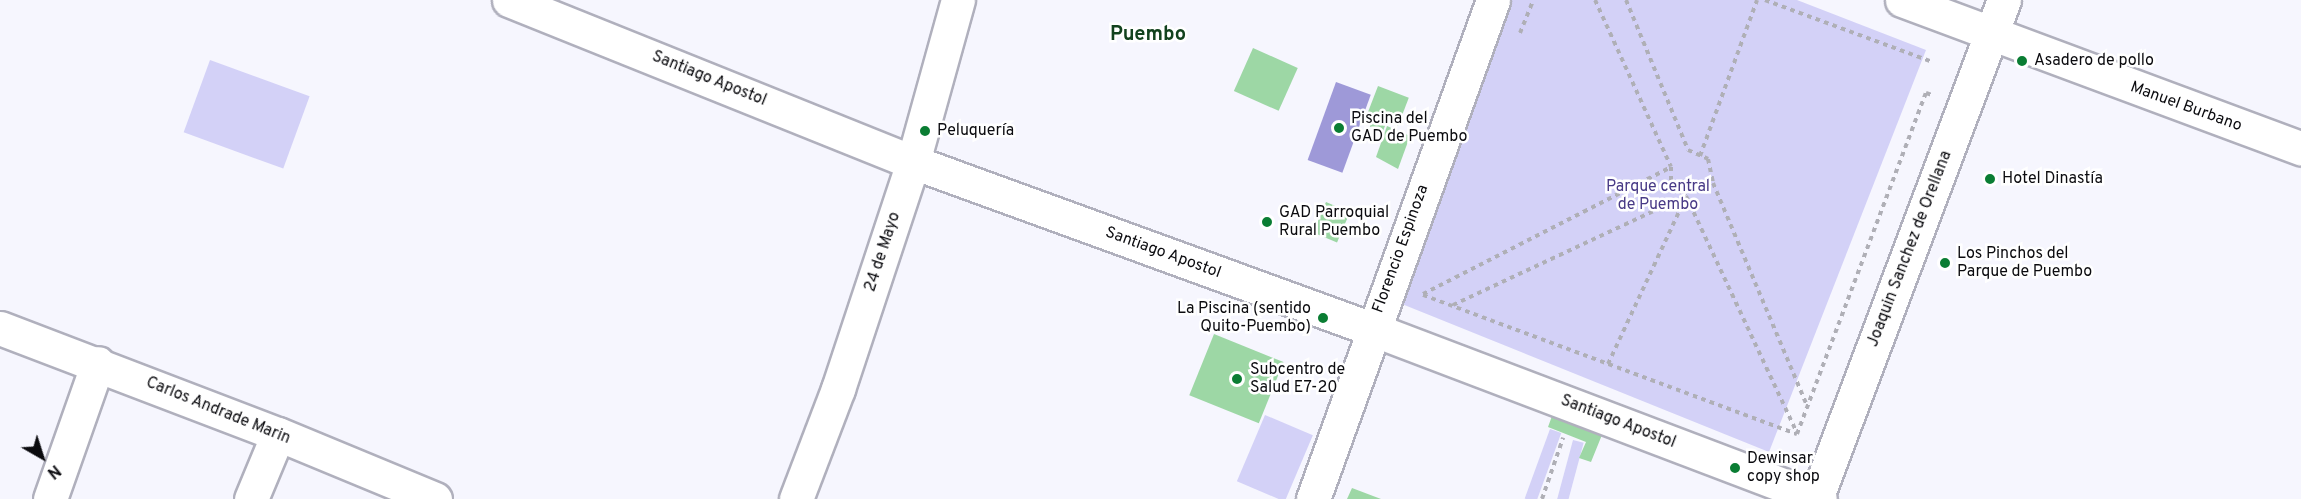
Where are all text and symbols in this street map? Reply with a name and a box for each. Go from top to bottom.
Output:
district label: Puembo [1110,23,1186,47]
street label: Santiago Apostol [649,47,769,111]
place label: Asadero de pollo [2034,51,2154,71]
marker: Asadero de pollo [2015,54,2029,68]
street label: Manuel Burbano [2128,78,2244,136]
place label: Piscina del GAD de Puembo [1351,109,1468,147]
place label: Peluquería [937,121,1014,141]
marker: Piscina del GAD de Puembo [1332,121,1346,135]
marker: Peluquería [918,124,932,138]
street label: Joaquin Sanchez de Orellana [1864,148,1956,350]
place label: Hotel Dinastía [2002,169,2103,189]
marker: Hotel Dinastía [1983,172,1997,186]
park label: Parque central de Puembo [1606,177,1710,215]
street label: Florencio Espinoza [1369,182,1433,316]
place label: GAD Parroquial Rural Puembo [1279,203,1389,241]
street label: 24 de Mayo [861,210,905,294]
marker: GAD Parroquial Rural Puembo [1260,215,1274,229]
street label: Santiago Apostol [1102,223,1224,283]
place label: Los Pinchos del Parque de Puembo [1957,244,2092,282]
marker: Los Pinchos del Parque de Puembo [1938,256,1952,270]
place label: La Piscina (sentido Quito-Puembo) [1177,299,1311,337]
marker: La Piscina (sentido Quito-Puembo) [1316,311,1330,325]
place label: Subcentro de Salud E7-20 [1250,360,1345,398]
marker: Subcentro de Salud E7-20 [1228,370,1246,388]
street label: Carlos Andrade Marin [143,373,293,449]
street label: Santiago Apostol [1557,391,1679,453]
north arrow [12,427,72,487]
place label: Dewinsar copy shop [1747,449,1820,487]
text: N [43,460,64,482]
marker: Dewinsar copy shop [1728,461,1742,475]

